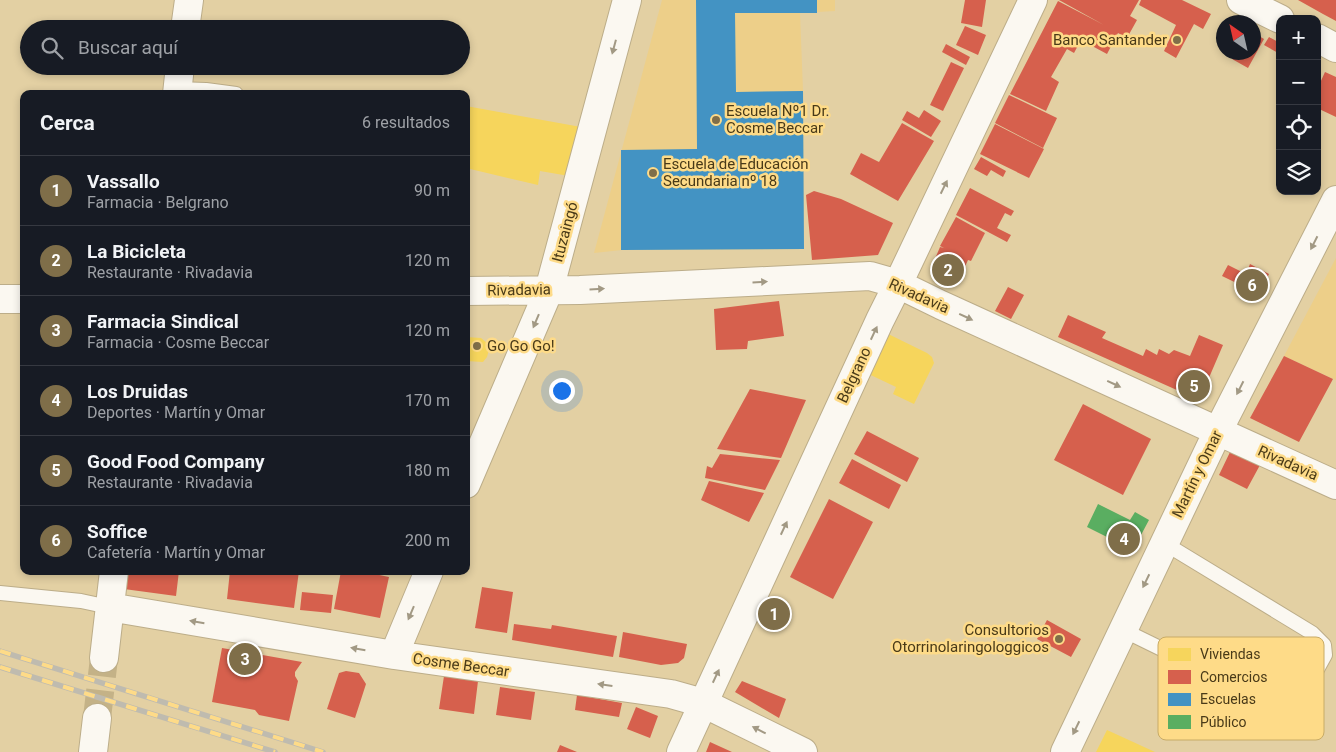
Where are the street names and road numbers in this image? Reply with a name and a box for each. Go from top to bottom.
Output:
street label: Ituzaingó [548,200,582,264]
street label: Rivadavia [886,275,952,317]
street label: Rivadavia [487,280,551,300]
street label: Belgrano [833,344,875,406]
street label: Martín y Omar [1168,427,1226,521]
street label: Rivadavia [1255,442,1321,484]
street label: Cosme Beccar [412,649,510,681]

